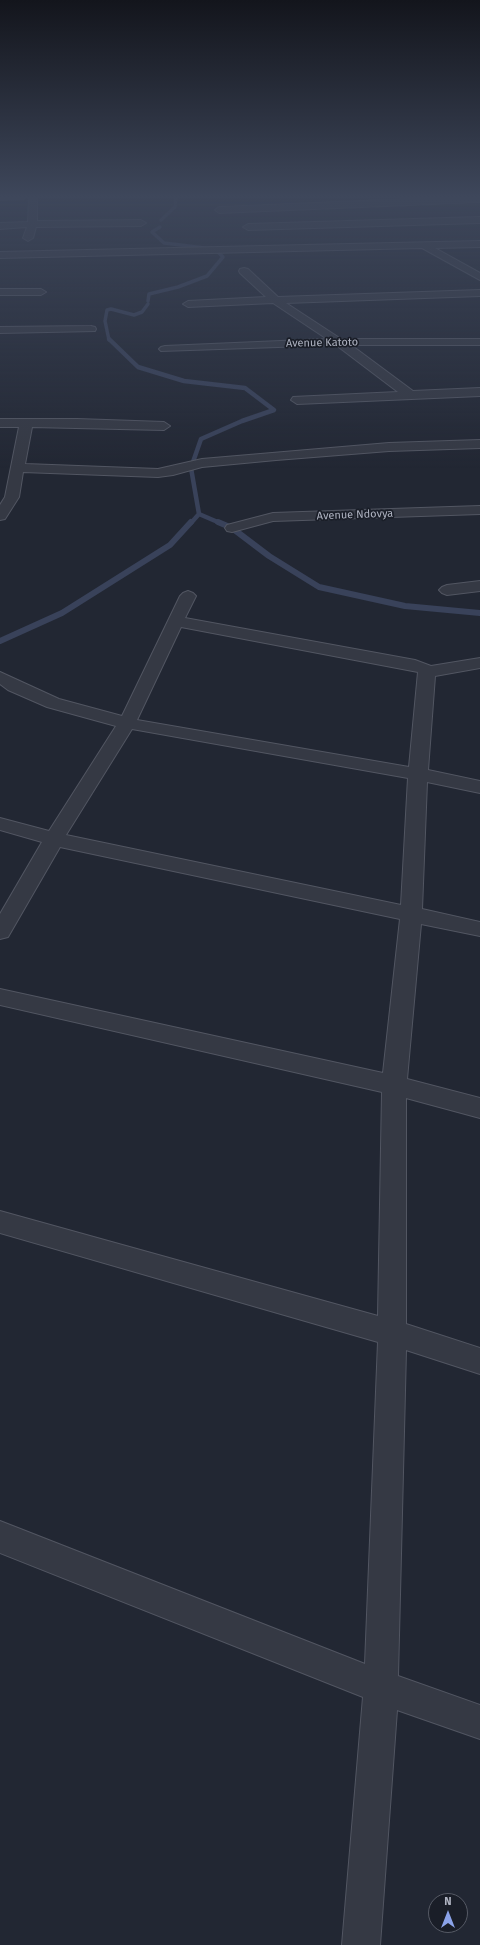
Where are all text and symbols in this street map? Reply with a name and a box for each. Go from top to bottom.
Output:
street label: Avenue Katoto [286,336,358,350]
street label: Avenue Ndovya [317,507,393,523]
north arrow [428,1893,468,1933]
text: N [444,1895,452,1908]

